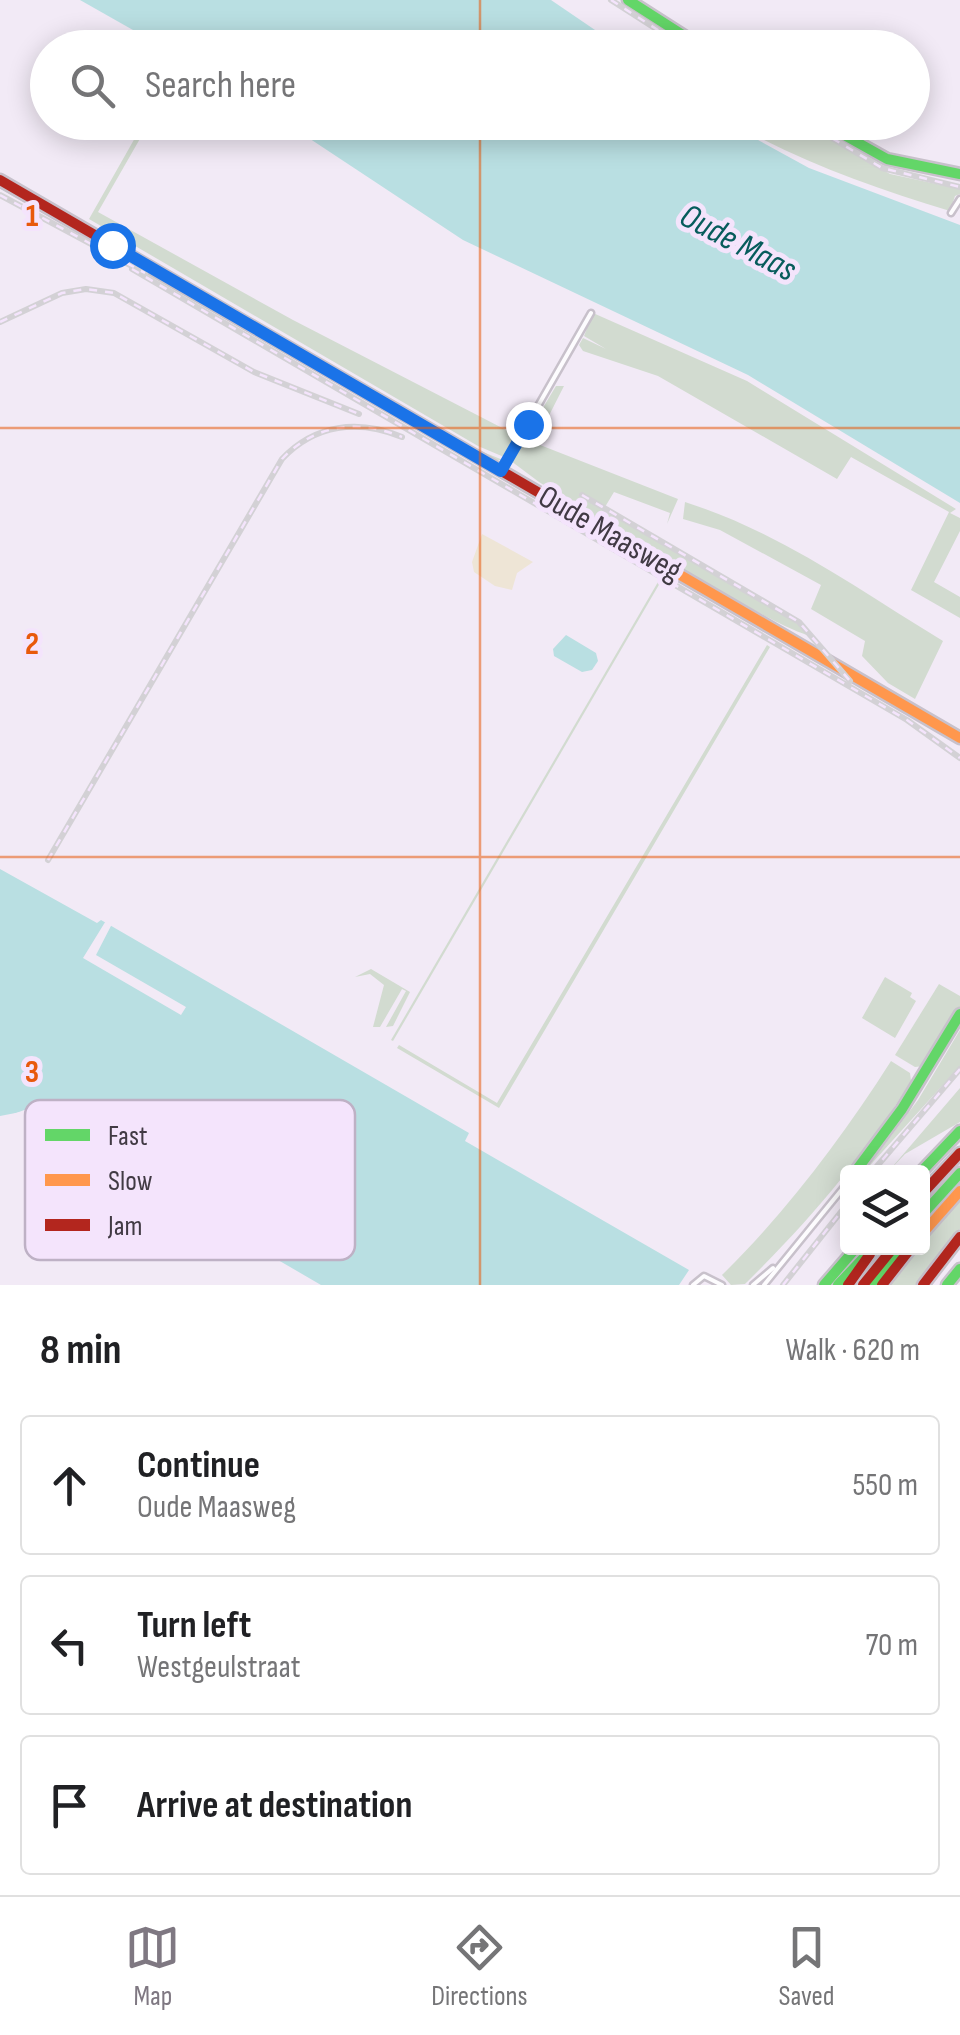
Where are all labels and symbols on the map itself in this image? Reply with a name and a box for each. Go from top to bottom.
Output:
water label: Oude Maas [672,195,804,292]
text: 1 [26,197,39,236]
route start [90,223,136,269]
route end [506,402,552,448]
street label: Oude Maasweg [531,477,689,591]
text: 2 [25,625,39,664]
text: 3 [25,1053,39,1092]
legend [25,1100,355,1260]
text: Fast [108,1120,147,1153]
text: Slow [108,1165,153,1198]
text: Jam [107,1210,143,1243]

